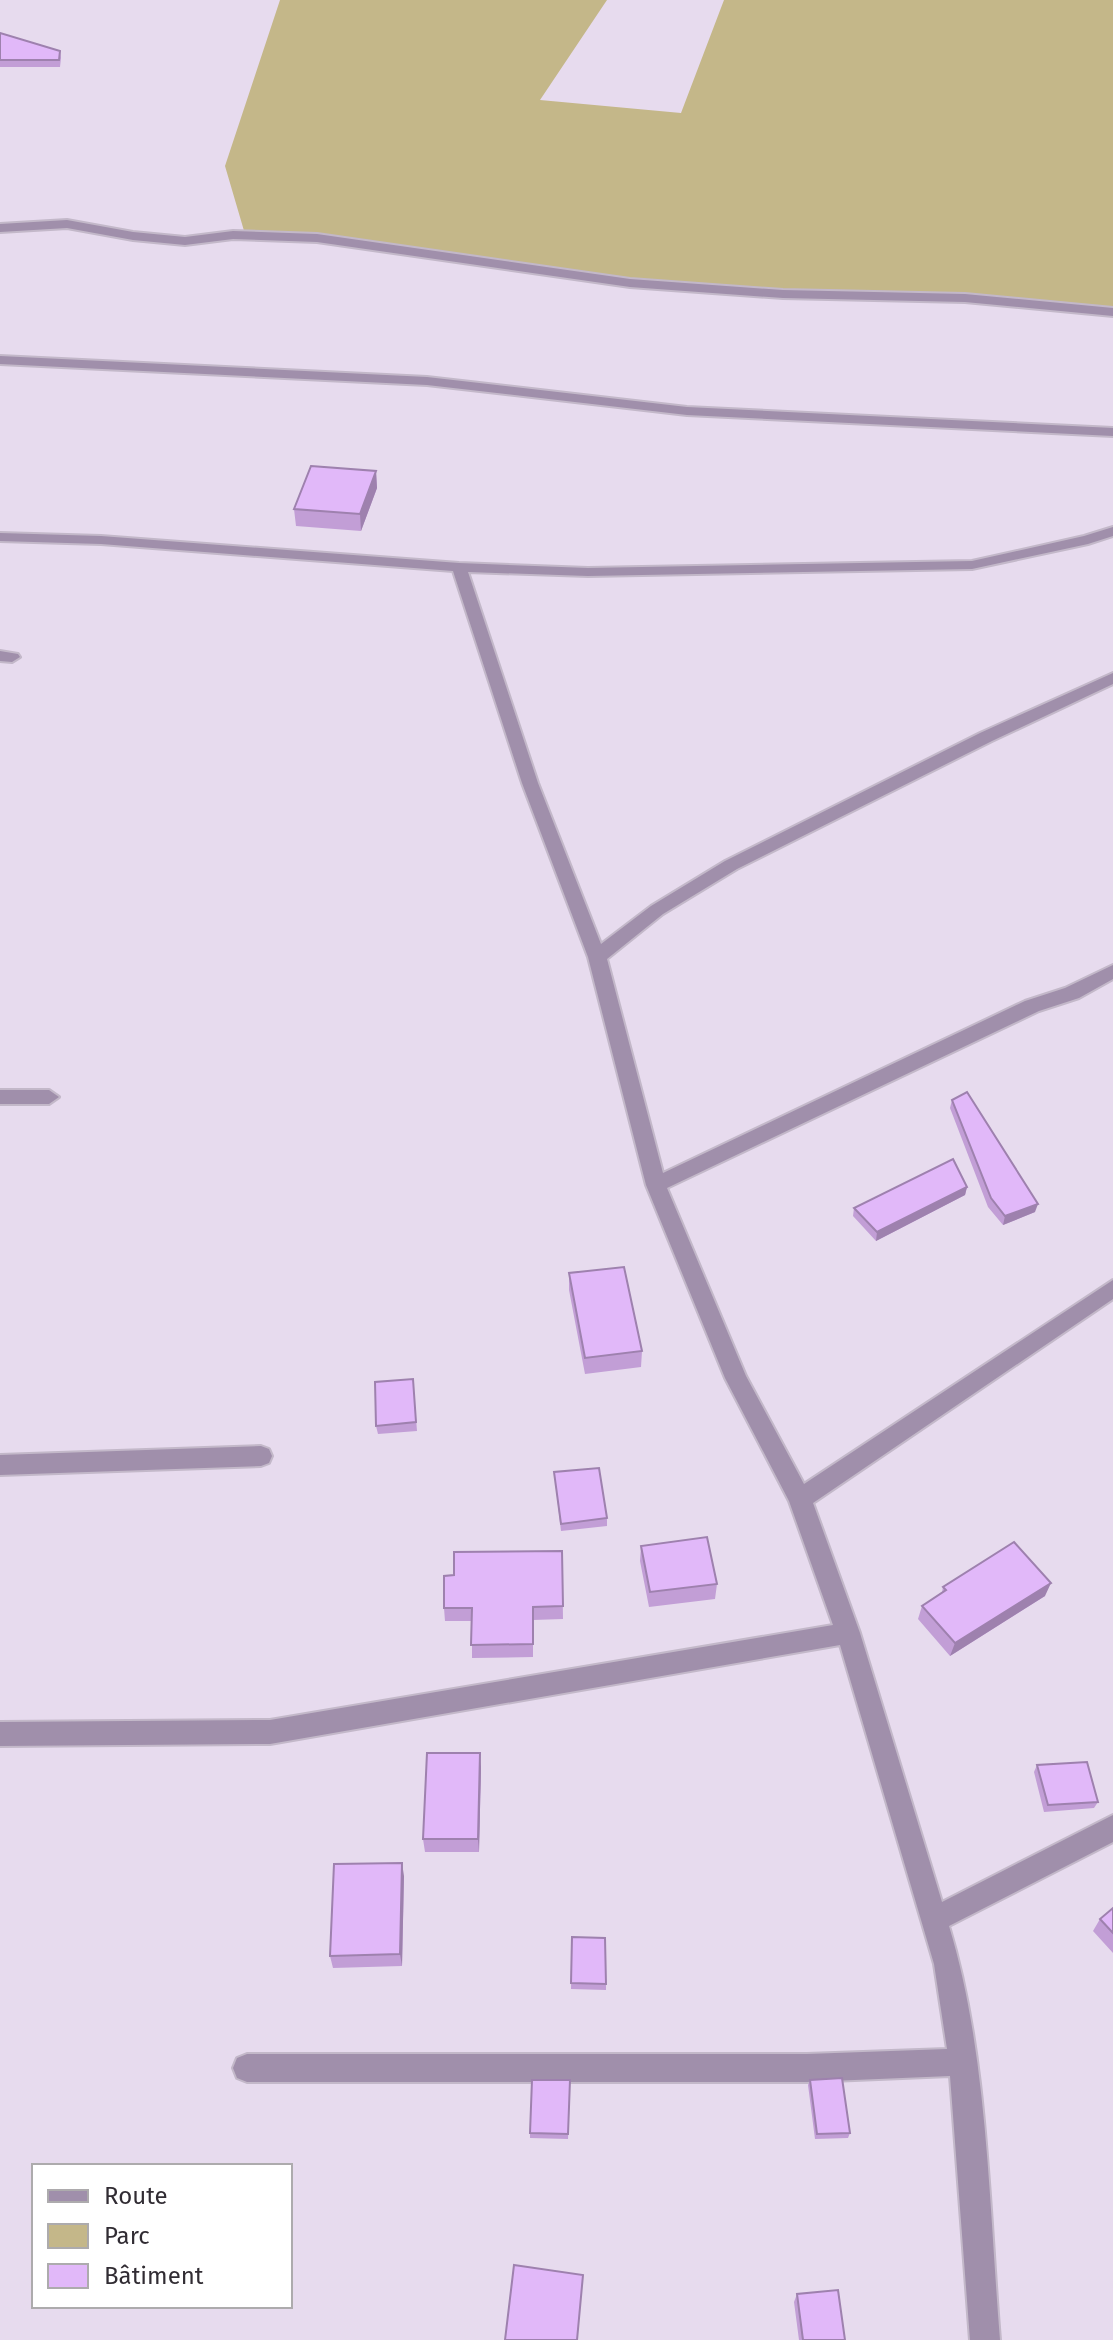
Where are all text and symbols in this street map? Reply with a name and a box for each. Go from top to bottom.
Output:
legend [32,2164,292,2308]
text: Route [104,2182,168,2210]
text: Parc [104,2222,150,2250]
text: Bâtiment [104,2262,204,2290]

